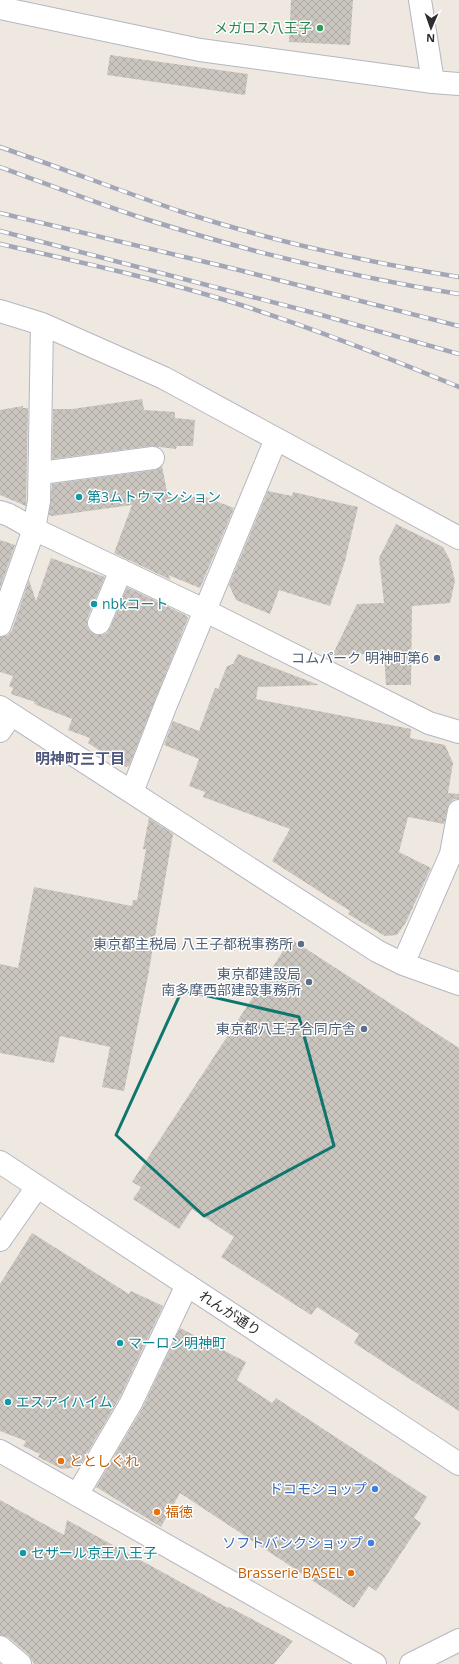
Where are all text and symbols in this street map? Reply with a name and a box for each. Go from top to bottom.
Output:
north arrow [411,8,451,48]
place label: メガロス八王子 [214,18,312,37]
marker: メガロス八王子 [315,23,325,33]
text: N [426,31,435,46]
place label: 第3ムトウマンション [87,487,221,506]
marker: 第3ムトウマンション [74,492,84,502]
place label: nbkコート [102,594,169,613]
marker: nbkコート [89,599,99,609]
place label: コムパーク 明神町第6 [291,648,429,667]
marker: コムパーク 明神町第6 [432,653,442,663]
district label: 明神町三丁目 [35,748,125,768]
place label: 東京都主税局 八王子都税事務所 [93,934,293,953]
marker: 東京都主税局 八王子都税事務所 [296,939,306,949]
place label: 東京都建設局 南多摩西部建設事務所 [161,964,301,999]
marker: 東京都建設局 南多摩西部建設事務所 [304,977,314,987]
place label: 東京都八王子合同庁舎 [216,1019,356,1038]
marker: 東京都八王子合同庁舎 [359,1024,369,1034]
street label: れんが通り [196,1286,265,1340]
place label: マーロン明神町 [128,1333,226,1352]
marker: マーロン明神町 [115,1338,125,1348]
place label: エスアイハイム [16,1392,112,1411]
marker: エスアイハイム [3,1397,13,1407]
place label: ととしぐれ [69,1451,139,1470]
marker: ととしぐれ [56,1456,66,1466]
place label: ドコモショップ [269,1479,367,1498]
marker: ドコモショップ [370,1484,380,1494]
place label: 福徳 [165,1502,193,1521]
marker: 福徳 [152,1507,162,1517]
place label: ソフトバンクショップ [222,1533,363,1552]
marker: ソフトバンクショップ [366,1538,376,1548]
place label: セザール京王八王子 [31,1543,157,1562]
marker: セザール京王八王子 [18,1548,28,1558]
place label: Brasserie BASEL [238,1563,343,1582]
marker: Brasserie BASEL [346,1568,356,1578]

